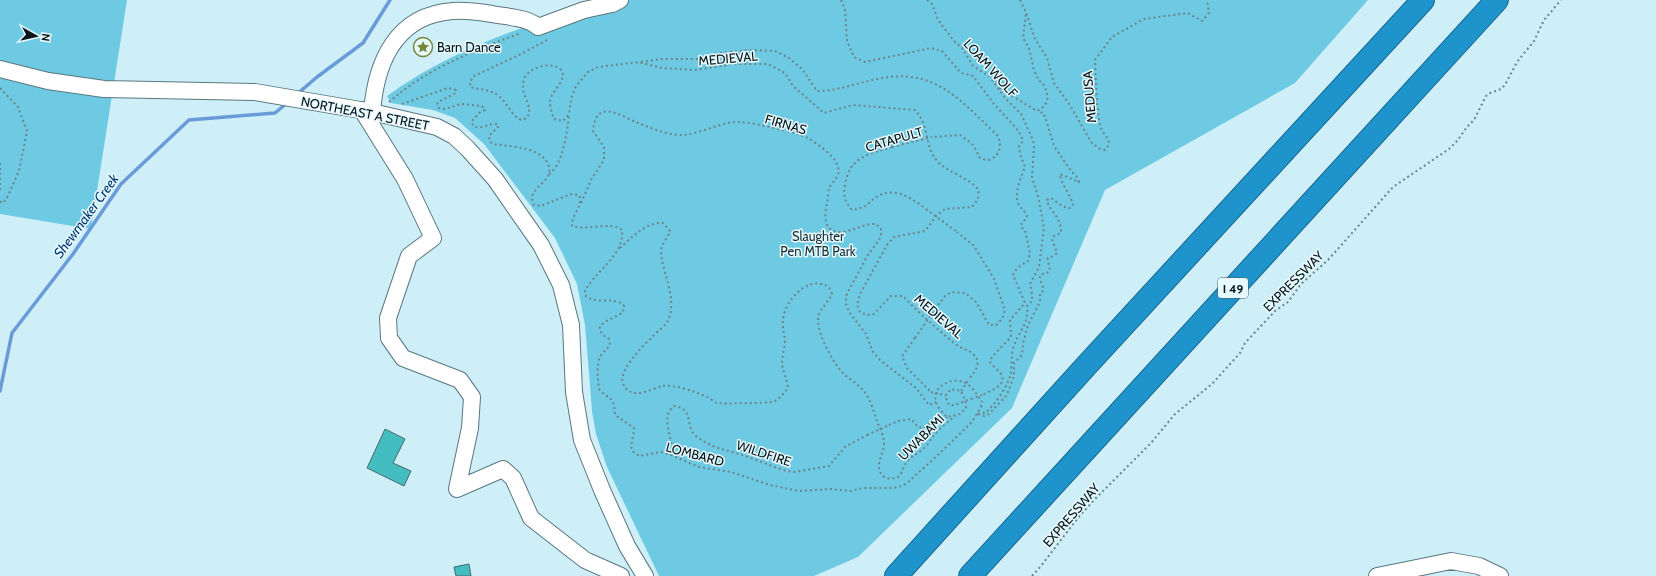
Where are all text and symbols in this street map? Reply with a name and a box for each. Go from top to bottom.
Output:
north arrow [16,16,56,56]
text: N [38,33,53,42]
street label: LOAM WOLF [961,35,1022,101]
place icon: Barn Dance [412,36,434,58]
place label: Barn Dance [437,39,501,55]
street label: MEDIEVAL [698,47,759,69]
street label: MEDUSA [1079,70,1099,124]
street label: NORTHEAST A STREET [300,93,431,133]
street label: FIRNAS [763,110,809,138]
street label: CATAPULT [863,123,925,155]
water label: Shewmaker Creek [50,170,123,261]
park label: Slaughter Pen MTB Park [780,228,856,259]
street label: EXPRESSWAY [1259,247,1327,315]
road number: I 49 [1218,278,1248,298]
street label: MEDIEVAL [911,290,967,342]
street label: UWABAMI [895,411,947,463]
street label: WILDFIRE [735,437,793,469]
street label: LOMBARD [664,439,726,469]
street label: EXPRESSWAY [1039,479,1103,550]

